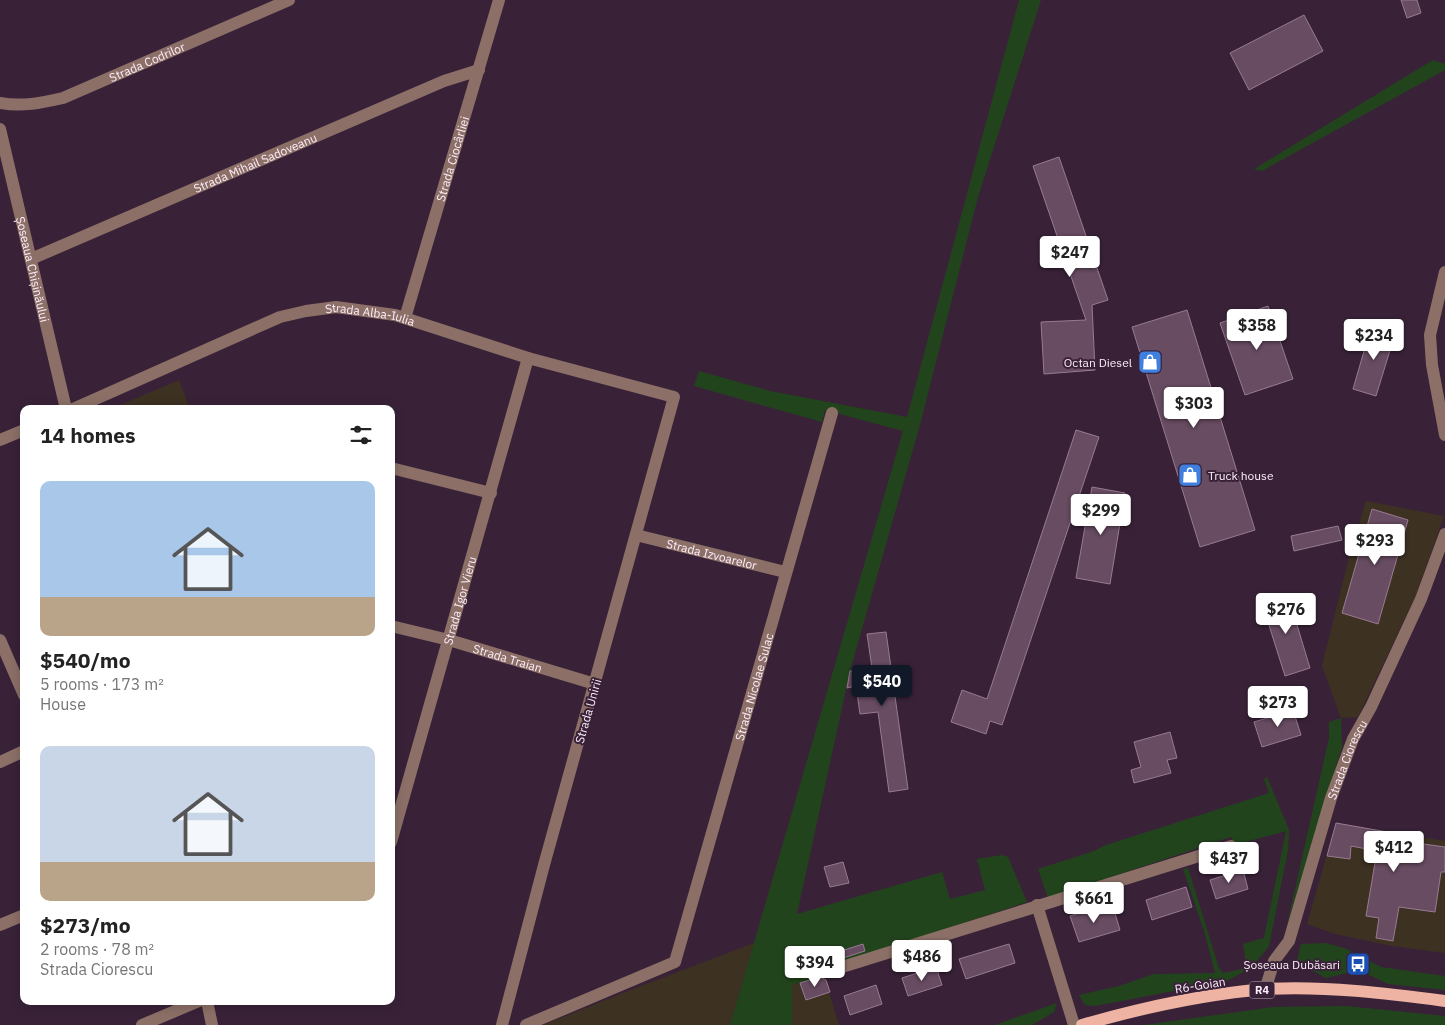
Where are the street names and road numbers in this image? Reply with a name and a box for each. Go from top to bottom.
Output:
street label: Strada Codrilor [107,38,188,85]
street label: Strada Ciocârliei [432,114,472,203]
street label: Strada Mihail Sadoveanu [191,129,319,196]
street label: Șoseaua Chișinăului [13,215,53,323]
street label: Strada Alba-Iulia [324,300,417,329]
street label: Strada Izvoarelor [665,535,759,572]
street label: Strada Igor Vieru [440,554,479,647]
street label: Strada Nicolae Sulac [731,631,776,742]
street label: Strada Traian [471,640,544,675]
street label: Strada Unirii [572,677,604,745]
street label: Strada Ciorescu [1324,717,1370,802]
street label: R6-Goian [1174,974,1226,996]
road number: R4 [1250,982,1274,998]

